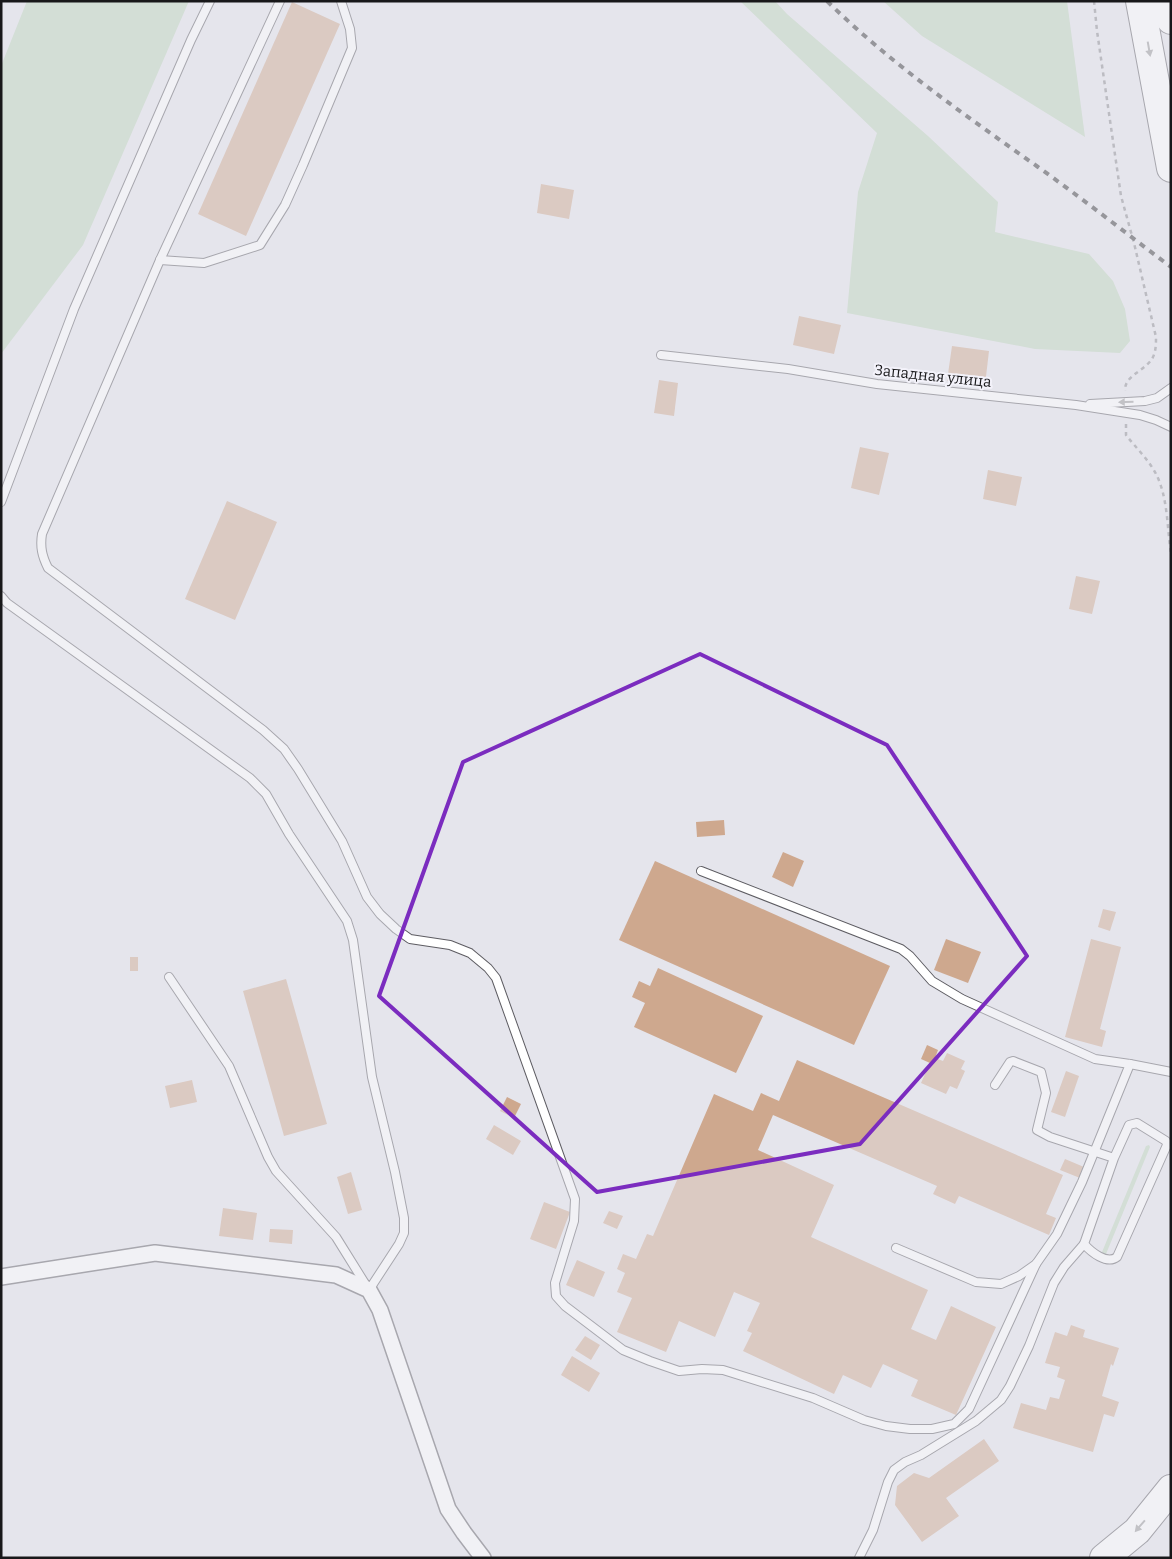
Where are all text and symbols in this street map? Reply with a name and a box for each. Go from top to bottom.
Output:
one-way arrow [1145,42,1153,57]
street label: Западная улица [874,361,992,391]
one-way arrow [1118,398,1134,406]
one-way arrow [1135,1520,1146,1533]

